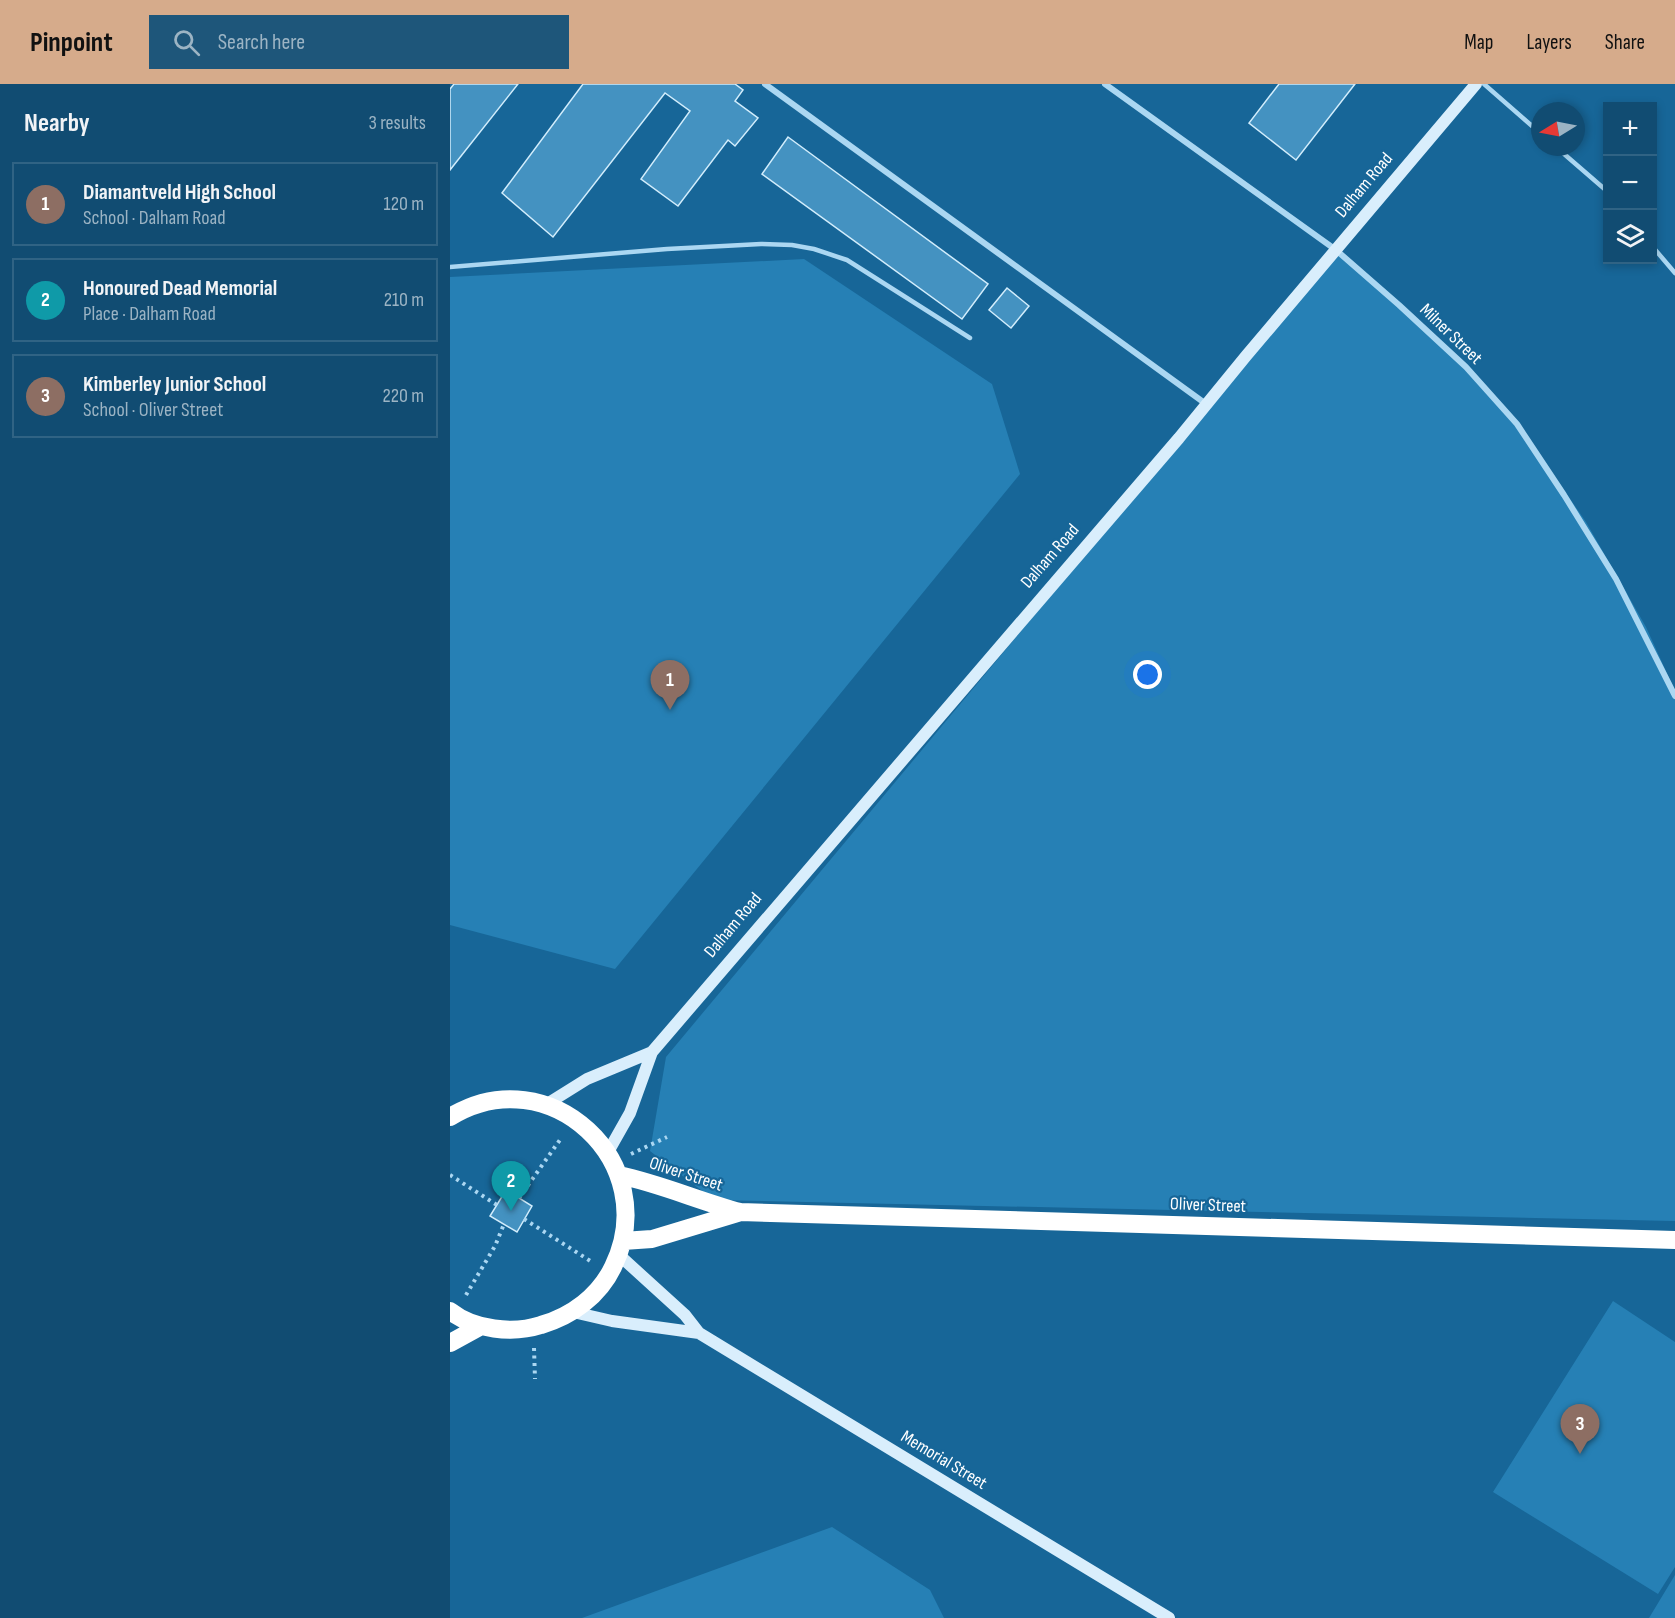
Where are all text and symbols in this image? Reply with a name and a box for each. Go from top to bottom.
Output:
search box [149,15,569,69]
text: Pinpoint [30,26,113,59]
icon: search [170,26,203,59]
text: Search here [218,29,305,56]
text: Map [1464,30,1493,55]
text: Layers [1526,30,1572,55]
text: Share [1605,30,1645,55]
north arrow [1531,102,1585,156]
map controls [1603,102,1657,264]
button: + [1603,102,1657,156]
text: Nearby [24,108,90,139]
text: 3 results [369,111,426,135]
street label: Dalham Road [1331,148,1397,222]
button: − [1603,156,1657,210]
text: Diamantveld High School [83,179,276,206]
text: 1 [42,192,49,216]
text: 120 m [384,192,424,216]
text: School · Dalham Road [83,206,226,230]
button: layers [1603,210,1657,264]
text: Honoured Dead Memorial [83,275,277,302]
text: 2 [41,288,50,312]
text: 210 m [384,288,424,312]
street label: Milner Street [1416,299,1487,369]
text: Place · Dalham Road [83,302,216,326]
text: Kimberley Junior School [83,371,266,398]
text: 3 [41,384,50,408]
text: 220 m [383,384,424,408]
text: School · Oliver Street [83,398,223,422]
street label: Dalham Road [1016,520,1084,592]
pin: 1 [650,660,690,710]
your location [1133,660,1162,689]
street label: Dalham Road [700,888,766,962]
street label: Oliver Street [647,1152,726,1196]
pin: 2 [492,1162,530,1211]
street label: Oliver Street [1170,1193,1247,1217]
pin: 3 [1560,1404,1600,1454]
street label: Memorial Street [897,1426,991,1494]

